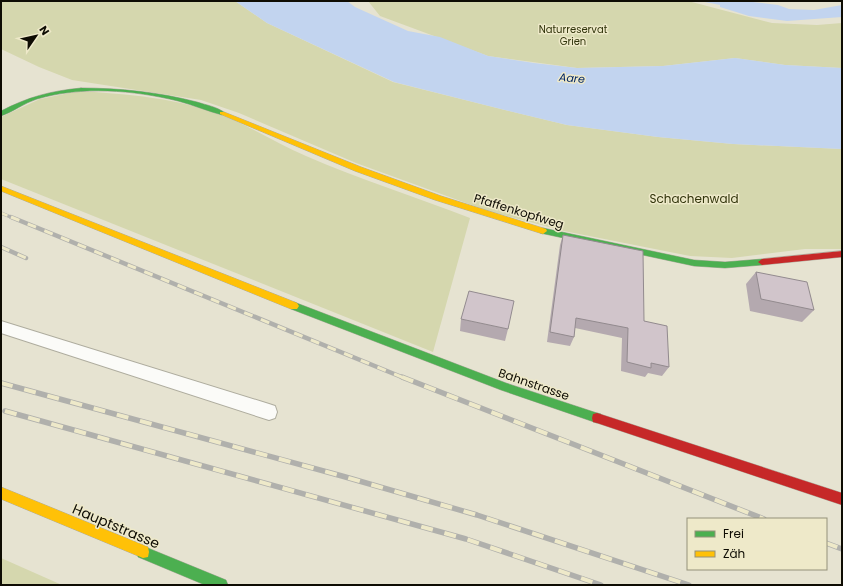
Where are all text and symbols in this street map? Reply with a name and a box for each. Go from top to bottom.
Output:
north arrow [16,16,56,56]
park label: Naturreservat Grien [539,22,608,49]
text: N [35,23,53,38]
water label: Aare [557,69,586,87]
street label: Pfaffenkopfweg [472,189,566,233]
park label: Schachenwald [649,190,739,207]
street label: Bahnstrasse [496,364,572,404]
street label: Hauptstrasse [69,499,163,554]
legend [687,518,827,570]
text: Frei [723,525,744,542]
text: Zäh [723,545,745,562]

